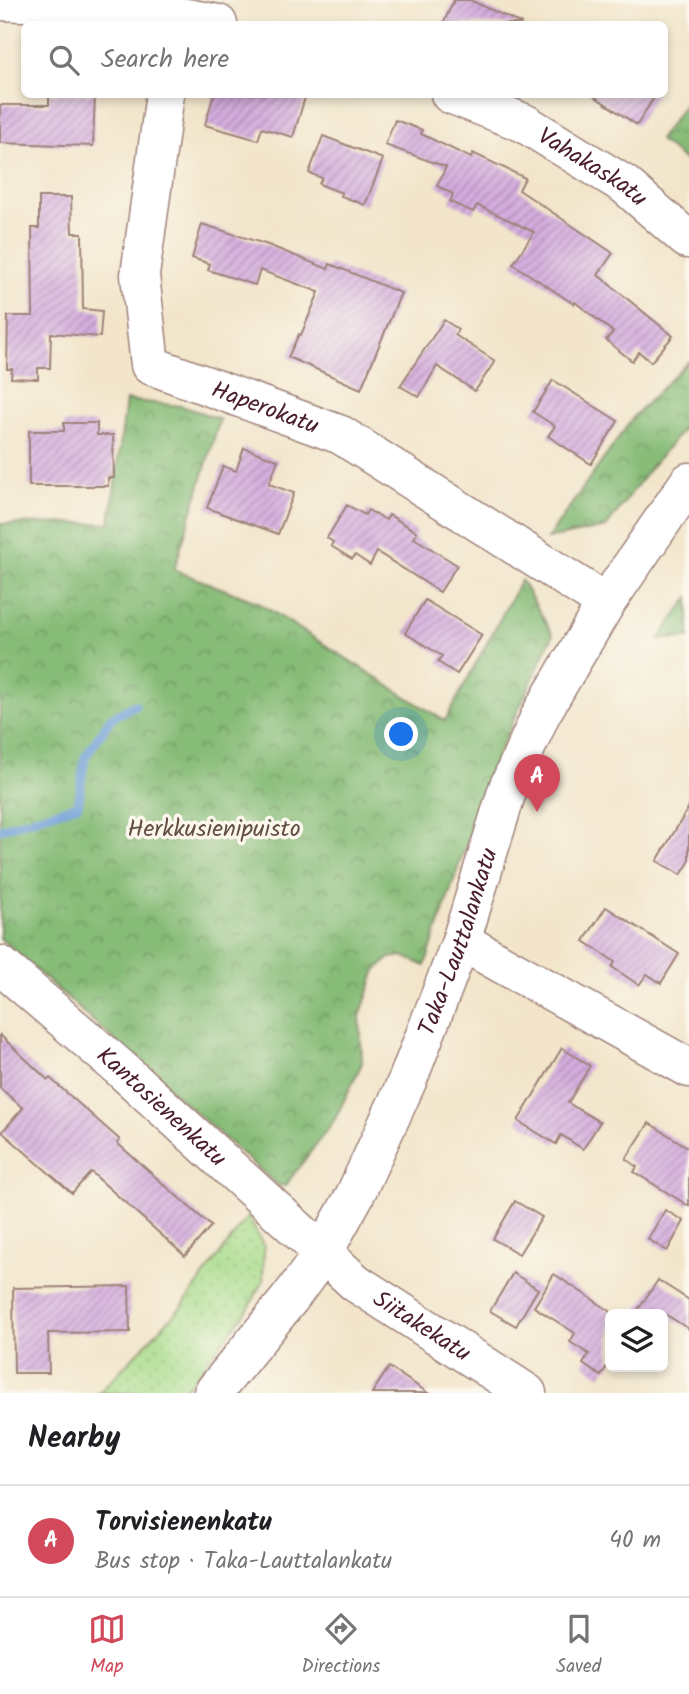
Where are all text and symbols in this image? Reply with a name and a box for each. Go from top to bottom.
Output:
search box [21,21,668,98]
text: Search here [101,39,229,81]
icon: search [45,41,83,79]
street label: Vahakaskatu [530,118,656,218]
street label: Haperokatu [205,371,324,446]
your location [384,717,418,751]
pin: A [514,754,560,812]
park label: Herkkusienipuisto [127,810,301,849]
street label: Taka-Lauttalankatu [408,843,510,1042]
street label: Kantosienenkatu [87,1038,235,1178]
street label: Siitakekatu [364,1281,479,1373]
map controls [605,1309,668,1372]
button: layers [605,1309,668,1372]
text: Nearby [28,1415,120,1463]
text: Torvisienenkatu [95,1502,272,1544]
text: A [44,1523,58,1559]
text: 40 m [609,1523,661,1559]
text: Bus stop · Taka-Lauttalankatu [95,1544,392,1580]
tab: Map [88,1610,126,1682]
tab: Directions [302,1610,380,1682]
tab: Saved [556,1610,601,1682]

